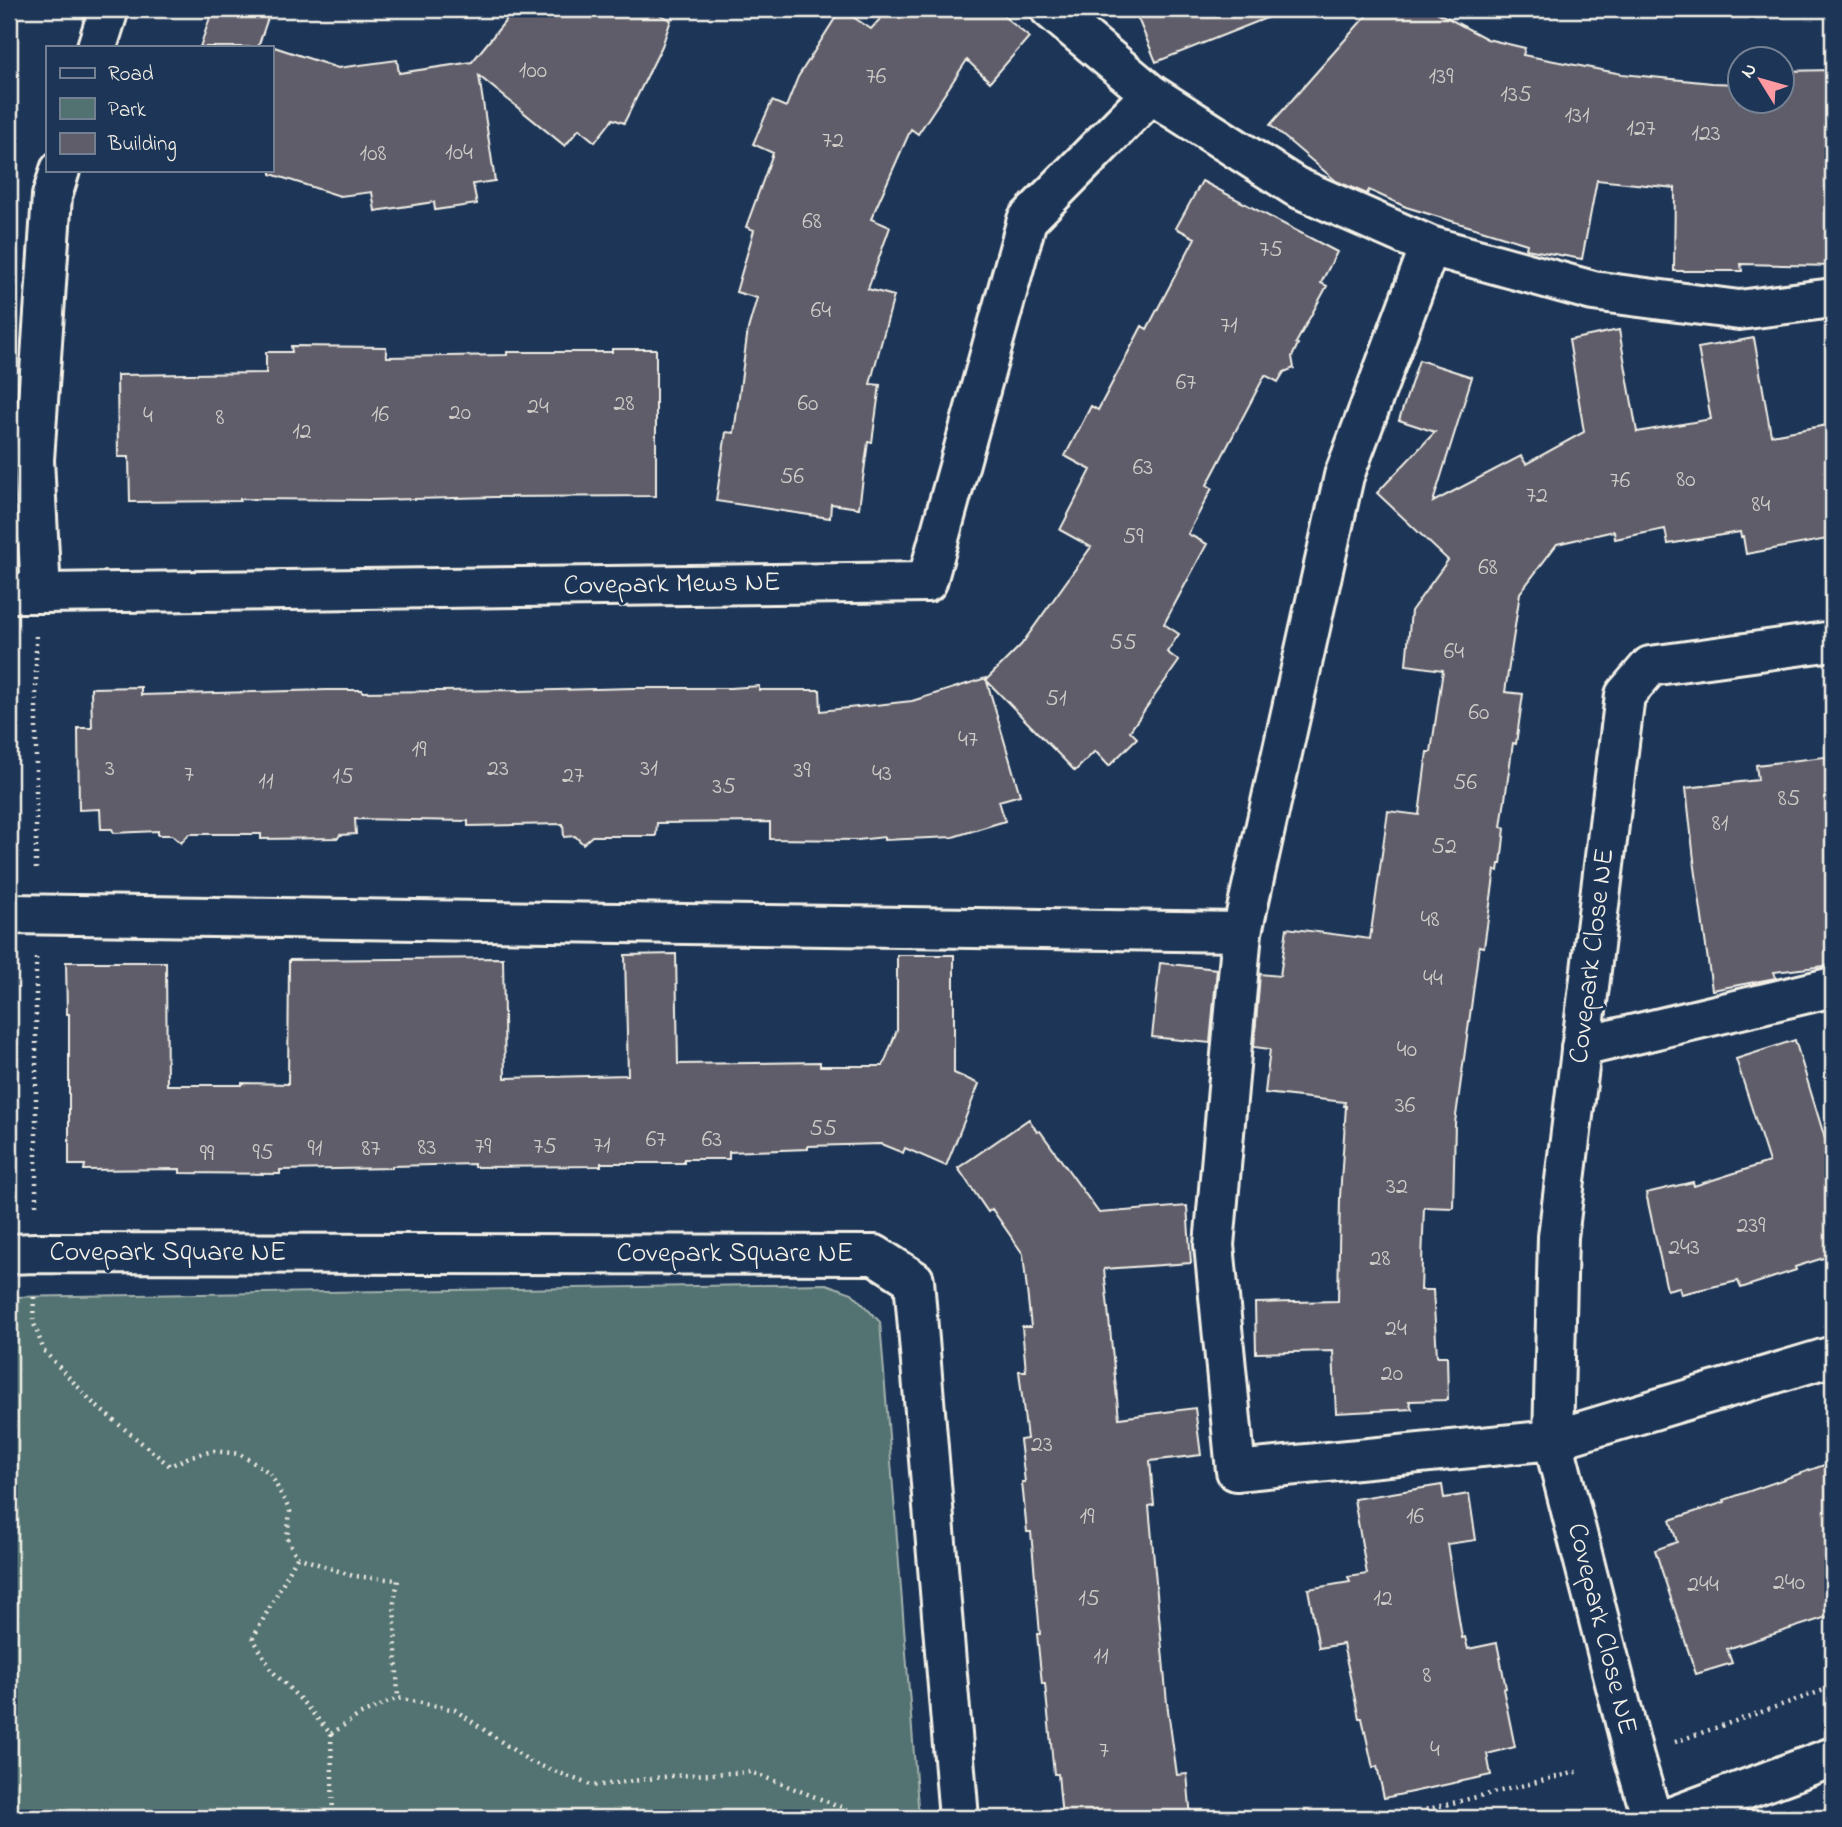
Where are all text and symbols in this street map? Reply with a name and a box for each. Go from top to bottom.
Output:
legend [46,46,273,172]
north arrow [1727,46,1797,116]
house number: 100 [519,54,547,89]
text: N [1735,58,1764,85]
text: Road [108,60,154,90]
house number: 76 [866,60,887,95]
house number: 139 [1429,60,1454,95]
house number: 135 [1500,78,1532,113]
text: Park [108,96,147,126]
house number: 131 [1564,99,1590,134]
house number: 127 [1626,112,1656,147]
house number: 123 [1691,117,1721,152]
house number: 72 [822,124,844,159]
text: Building [107,130,177,162]
house number: 104 [445,136,473,171]
house number: 108 [360,137,387,172]
house number: 68 [802,205,822,240]
house number: 75 [1259,233,1283,268]
house number: 64 [811,294,831,329]
house number: 71 [1220,309,1238,344]
house number: 67 [1176,366,1196,401]
house number: 28 [614,387,634,422]
house number: 60 [798,387,818,422]
house number: 24 [527,390,549,425]
house number: 20 [449,396,471,431]
house number: 16 [371,398,390,433]
house number: 4 [143,399,153,434]
house number: 8 [216,401,225,436]
house number: 12 [292,415,312,450]
house number: 63 [1133,451,1153,486]
house number: 56 [780,460,805,495]
house number: 80 [1676,463,1696,498]
house number: 76 [1610,464,1631,499]
house number: 72 [1526,479,1548,514]
house number: 84 [1752,488,1771,523]
house number: 59 [1123,520,1144,555]
house number: 68 [1478,551,1498,586]
street label: Covepark Mews NE [563,563,781,607]
house number: 55 [1109,626,1137,661]
house number: 64 [1444,635,1464,670]
house number: 51 [1045,682,1067,717]
house number: 60 [1469,696,1489,731]
house number: 47 [958,723,978,758]
house number: 19 [412,733,427,768]
house number: 3 [105,752,115,787]
house number: 23 [487,752,509,787]
house number: 31 [640,752,658,787]
house number: 39 [793,754,811,789]
house number: 43 [872,757,892,792]
house number: 7 [184,758,194,793]
house number: 27 [562,759,584,794]
house number: 15 [332,760,354,795]
house number: 11 [258,765,274,800]
house number: 56 [1453,766,1478,801]
house number: 35 [712,770,736,805]
house number: 85 [1778,782,1801,817]
house number: 81 [1712,807,1729,842]
house number: 52 [1431,830,1457,865]
street label: Covepark Close NE [1559,846,1627,1066]
house number: 48 [1421,903,1439,938]
house number: 44 [1423,962,1443,997]
house number: 40 [1397,1033,1417,1068]
house number: 36 [1395,1089,1416,1124]
house number: 55 [809,1112,837,1147]
house number: 67 [646,1123,666,1158]
house number: 63 [702,1123,722,1158]
house number: 71 [593,1129,611,1164]
house number: 79 [474,1130,492,1165]
house number: 75 [533,1130,557,1165]
house number: 83 [418,1131,436,1166]
house number: 91 [308,1132,323,1167]
house number: 87 [362,1132,381,1167]
house number: 95 [253,1136,274,1171]
house number: 99 [200,1137,215,1172]
house number: 32 [1386,1170,1408,1205]
house number: 239 [1736,1209,1766,1244]
house number: 243 [1668,1231,1700,1266]
street label: Covepark Square NE [49,1233,287,1274]
street label: Covepark Square NE [616,1234,854,1275]
house number: 28 [1370,1242,1390,1277]
house number: 24 [1385,1312,1407,1347]
house number: 20 [1381,1357,1403,1392]
house number: 23 [1031,1428,1053,1463]
house number: 19 [1080,1500,1095,1535]
house number: 16 [1406,1500,1425,1535]
street label: Covepark Close NE [1555,1519,1647,1739]
house number: 240 [1773,1566,1805,1601]
house number: 244 [1687,1568,1719,1603]
house number: 15 [1078,1582,1100,1617]
house number: 12 [1373,1582,1393,1617]
house number: 11 [1093,1640,1109,1675]
house number: 8 [1423,1659,1432,1694]
house number: 4 [1430,1733,1440,1768]
house number: 7 [1099,1734,1109,1769]

